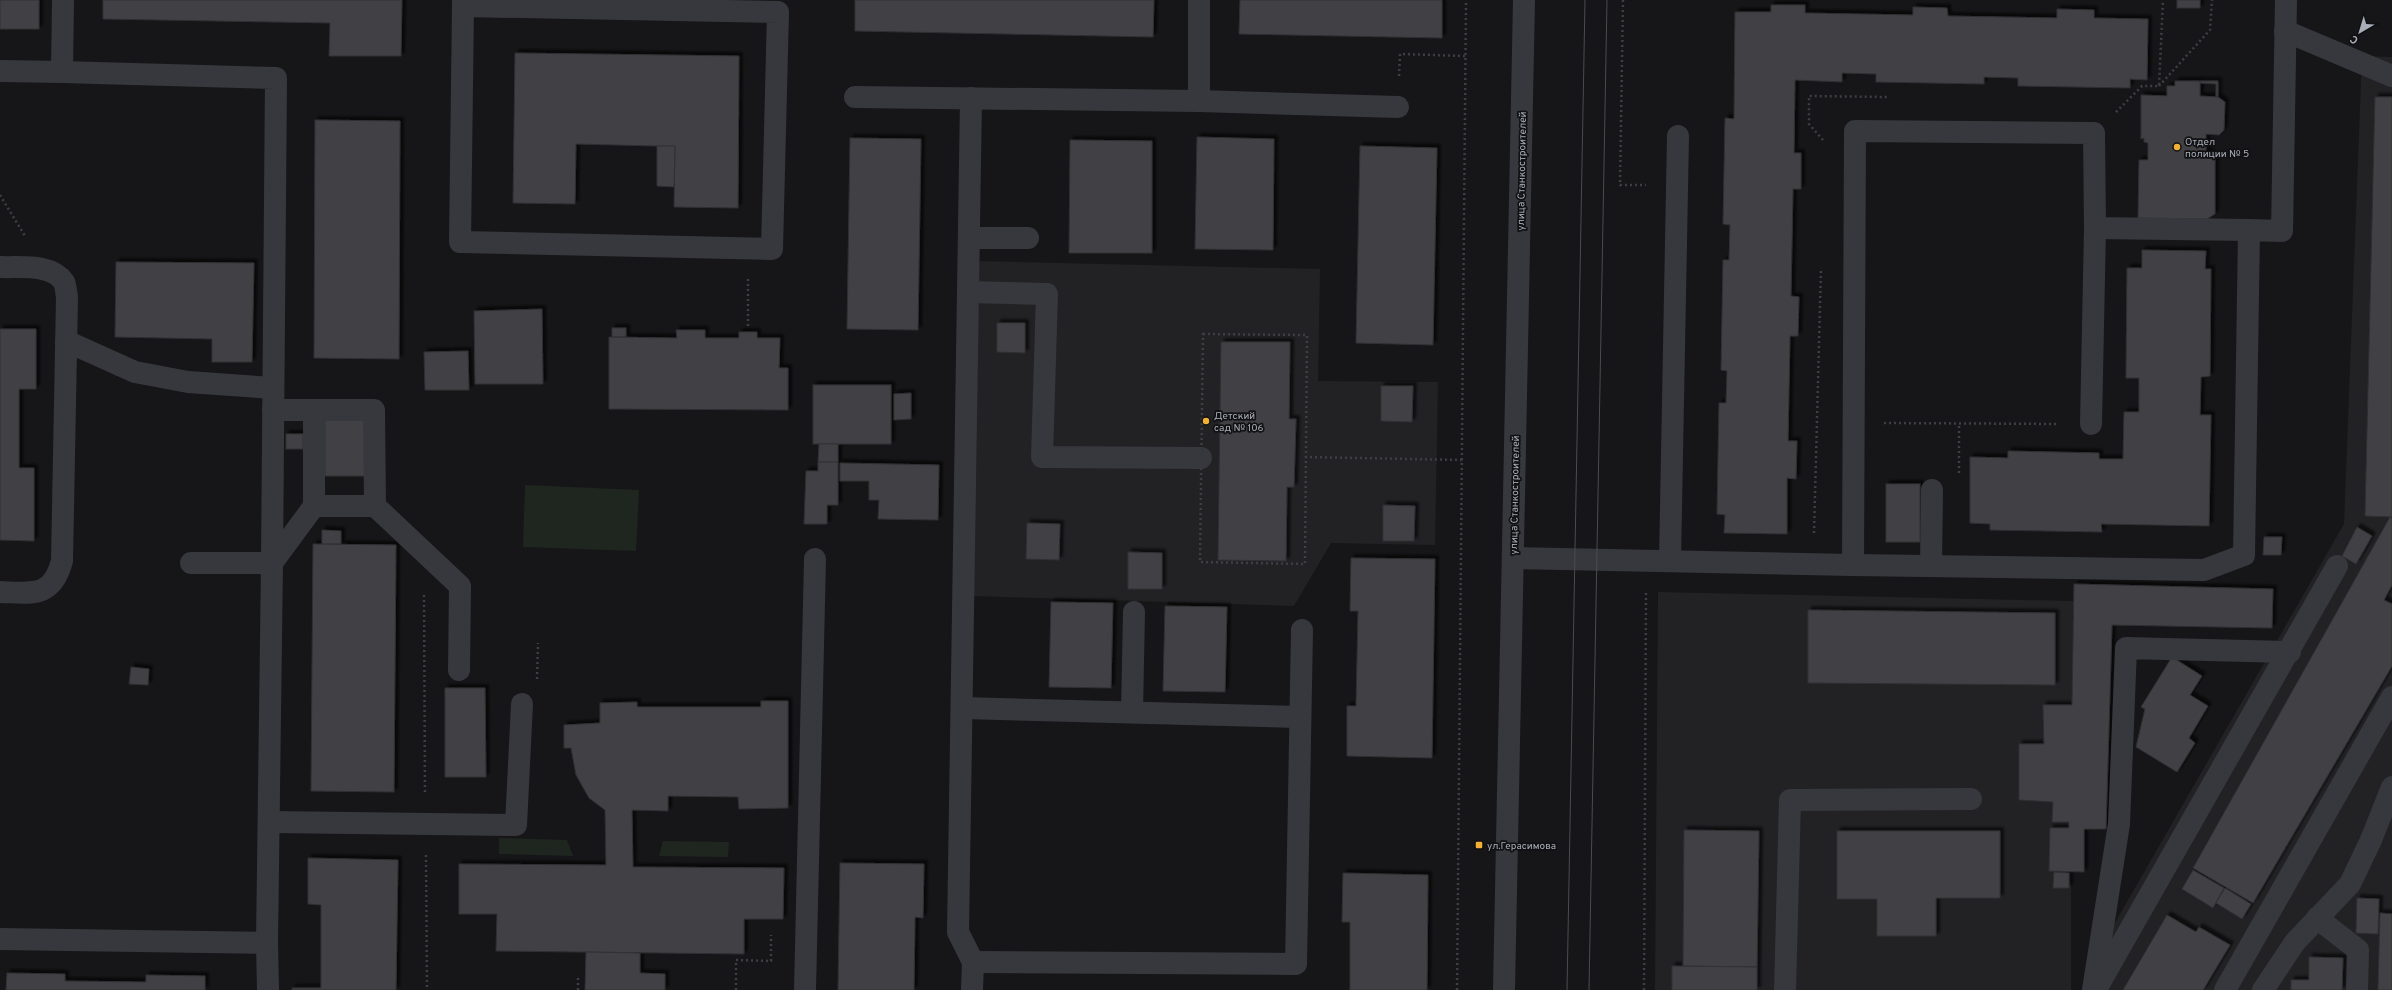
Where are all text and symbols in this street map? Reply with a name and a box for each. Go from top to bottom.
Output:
north arrow [2340,12,2380,52]
text: С [2347,31,2362,47]
street label: улица Станкостроителей [1515,111,1530,231]
place label: Отдел полиции № 5 [2185,136,2249,161]
marker: Отдел полиции № 5 [2172,142,2182,152]
place label: Детский сад № 106 [1214,410,1264,435]
marker: Детский сад № 106 [1201,416,1211,426]
street label: улица Станкостроителей [1508,435,1523,555]
marker: ул.Герасимова [1474,840,1484,850]
place label: ул.Герасимова [1487,840,1556,853]

